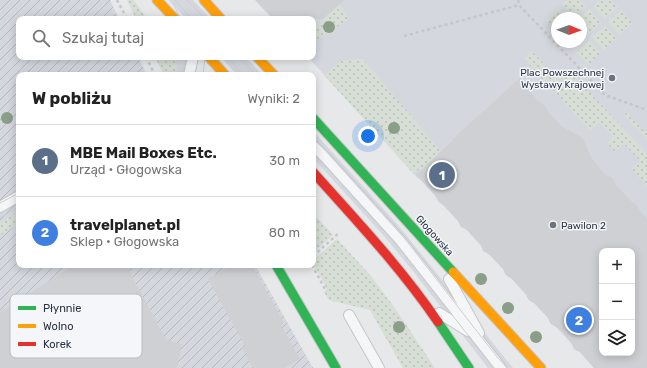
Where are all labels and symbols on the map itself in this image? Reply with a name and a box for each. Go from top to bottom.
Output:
north arrow [551,12,587,48]
place label: Plac Powszechnej Wystawy Krajowej [520,67,604,91]
marker: Plac Powszechnej Wystawy Krajowej [607,73,617,83]
your location [358,126,378,146]
pin: 1 [429,160,455,190]
street label: Głogowska [413,213,456,258]
marker: Pawilon 2 [548,220,558,230]
place label: Pawilon 2 [561,220,606,232]
legend [10,294,142,358]
text: Płynnie [43,302,81,315]
pin: 2 [566,305,592,335]
text: Wolno [43,320,74,333]
text: Korek [43,338,72,351]

